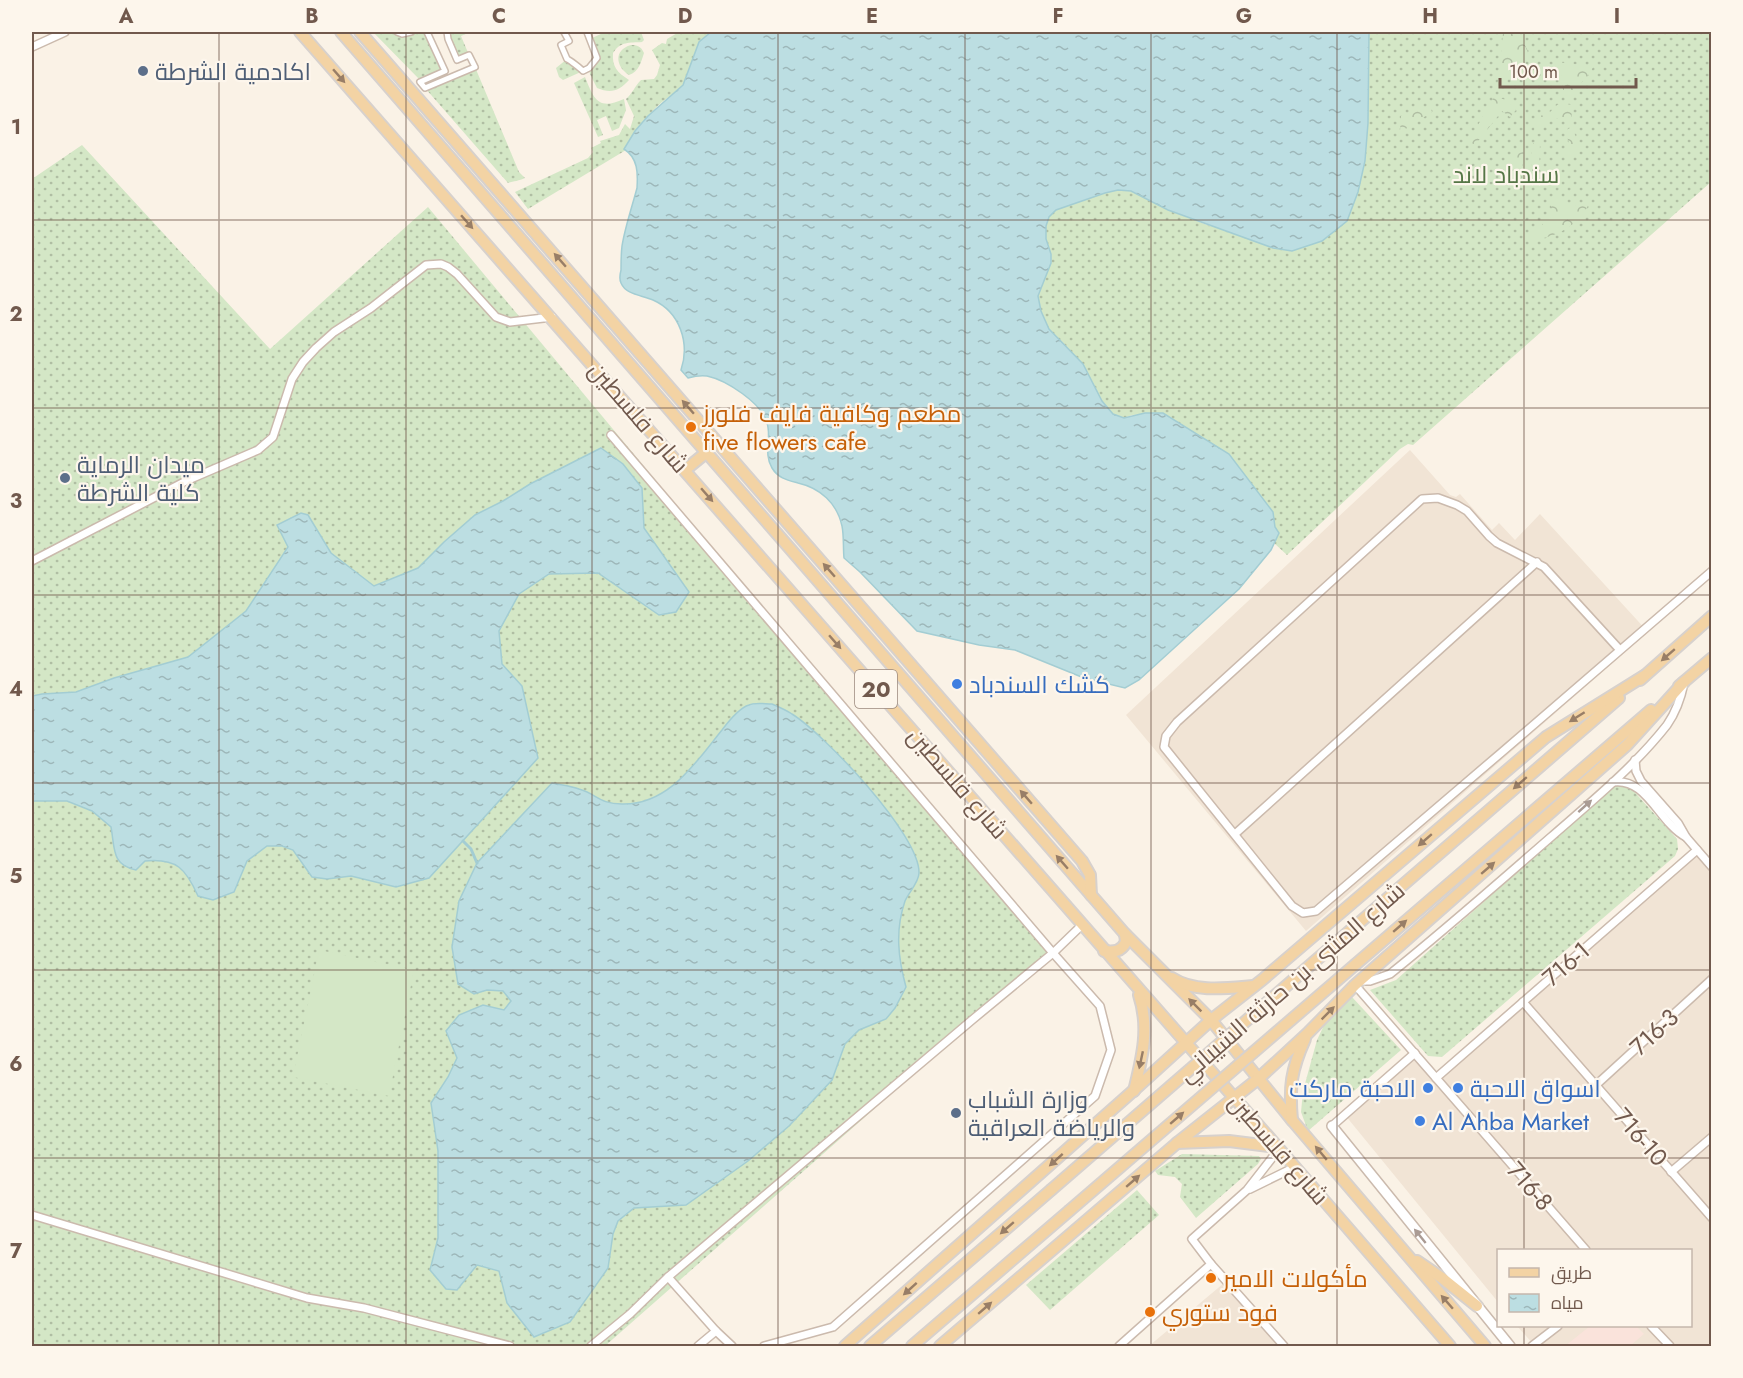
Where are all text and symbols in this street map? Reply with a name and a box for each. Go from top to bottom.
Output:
text: A [118,2,134,31]
text: B [305,2,319,31]
text: C [492,2,506,31]
text: D [678,2,692,31]
text: E [866,2,878,31]
text: F [1052,2,1064,31]
text: G [1236,2,1252,31]
text: H [1422,2,1438,31]
text: I [1614,2,1620,31]
scale bar [1500,51,1636,89]
place label: اكادمية الشرطة [155,54,311,89]
text: 100 m [1509,59,1558,85]
marker: اكادمية الشرطة [136,64,150,78]
one-way arrow [332,68,346,83]
text: 1 [11,113,21,142]
park label: سندباد لاند [1453,157,1559,192]
one-way arrow [460,214,473,229]
one-way arrow [553,252,566,268]
text: 2 [9,300,23,329]
street label: شارع فلسطين [580,353,698,481]
place label: مطعم وكافية فايف فلورز five flowers cafe [701,396,962,459]
one-way arrow [681,399,694,415]
marker: مطعم وكافية فايف فلورز five flowers cafe [684,420,698,434]
place label: ميدان الرماية كلية الشرطة [77,447,205,510]
marker: ميدان الرماية كلية الشرطة [58,471,72,485]
text: 3 [10,487,22,516]
one-way arrow [700,487,713,502]
one-way arrow [823,563,836,578]
one-way arrow [828,634,841,649]
one-way arrow [1661,648,1676,661]
place label: كشك السندباد [969,667,1110,702]
road number: 20 [855,670,897,708]
text: 4 [9,675,23,704]
marker: كشك السندباد [950,677,964,691]
one-way arrow [1569,712,1585,723]
street label: شارع فلسطين [899,719,1017,847]
one-way arrow [1513,776,1528,790]
one-way arrow [1019,789,1033,804]
one-way arrow [1578,799,1593,813]
one-way arrow [1417,833,1433,846]
one-way arrow [1056,854,1069,869]
text: 5 [10,862,23,891]
one-way arrow [1480,862,1495,875]
street label: شارع المثنى بن حارثة الشيباني [1170,873,1414,1092]
one-way arrow [1392,920,1407,933]
street label: 716-1 [1534,933,1598,995]
one-way arrow [1188,998,1202,1012]
street label: 716-3 [1622,1000,1686,1064]
one-way arrow [1320,1006,1334,1020]
text: 6 [9,1050,23,1079]
one-way arrow [1136,1051,1145,1070]
place label: الاحبة ماركت [1289,1071,1416,1106]
place label: اسواق الاحبة [1470,1071,1601,1106]
marker: الاحبة ماركت [1421,1081,1435,1095]
marker: اسواق الاحبة [1451,1081,1465,1095]
place label: وزارة الشباب والرياضة العراقية [968,1082,1135,1145]
street label: شارع فلسطين [1220,1085,1338,1213]
street label: 716-10 [1606,1100,1676,1174]
place label: Al Ahba Market [1432,1104,1589,1139]
marker: وزارة الشباب والرياضة العراقية [949,1106,963,1120]
one-way arrow [1169,1112,1185,1125]
marker: Al Ahba Market [1413,1114,1427,1128]
one-way arrow [1314,1145,1327,1161]
one-way arrow [1049,1153,1064,1166]
street label: 716-8 [1499,1154,1561,1218]
one-way arrow [1125,1175,1141,1188]
one-way arrow [1000,1221,1015,1234]
one-way arrow [1414,1228,1427,1244]
text: 7 [10,1237,23,1266]
legend [1497,1249,1692,1327]
text: طريق [1551,1260,1592,1286]
place label: مأكولات الامير [1221,1261,1368,1296]
marker: مأكولات الامير [1204,1271,1218,1285]
one-way arrow [903,1282,918,1295]
text: مياه [1551,1290,1584,1316]
place label: فود ستوري [1162,1295,1278,1331]
one-way arrow [1441,1295,1454,1310]
one-way arrow [977,1302,993,1315]
marker: فود ستوري [1143,1305,1157,1319]

